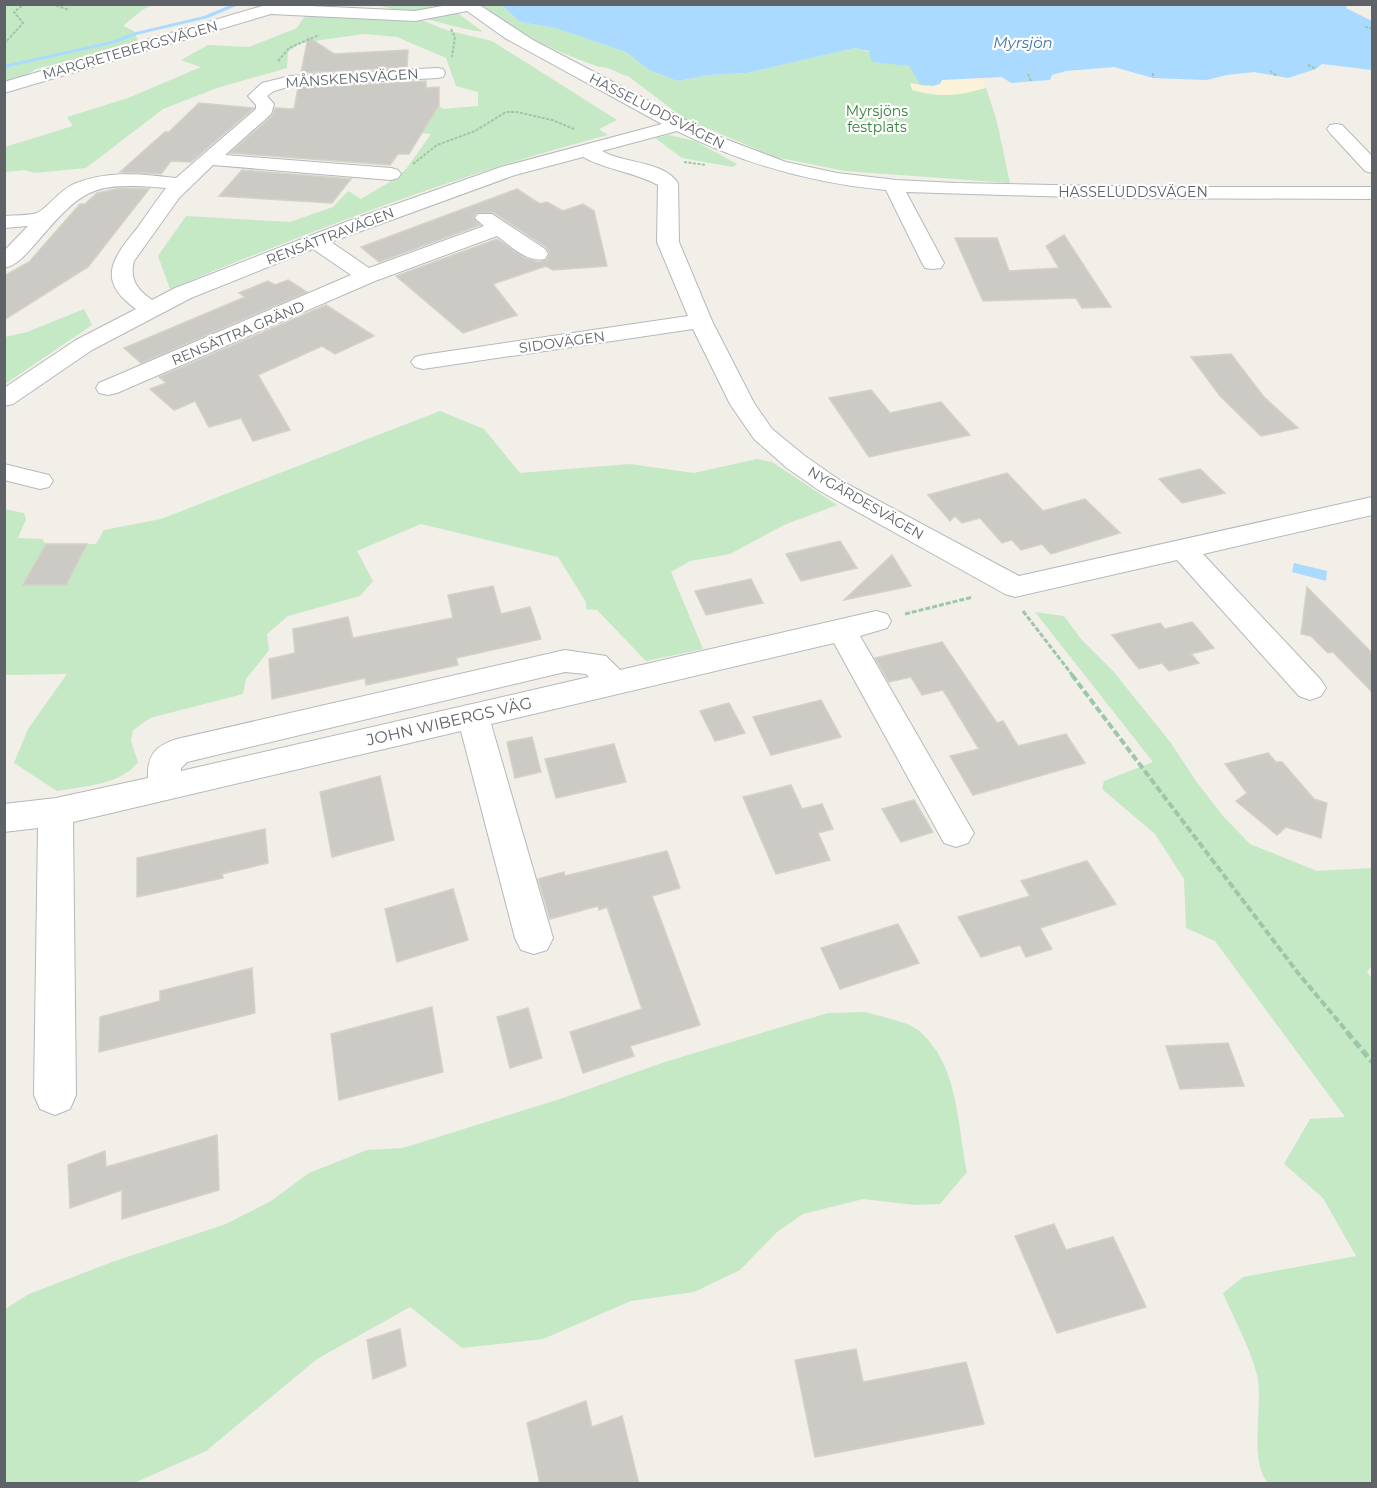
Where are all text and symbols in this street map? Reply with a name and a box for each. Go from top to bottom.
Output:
street label: MARGRETEBERGSVÄGEN [40,16,220,84]
water label: Myrsjön [993,33,1053,52]
street label: MÅNSKENSVÄGEN [285,63,419,92]
street label: HASSELUDDSVÄGEN [586,69,728,153]
park label: Myrsjöns festplats [846,102,908,136]
street label: HASSELUDDSVÄGEN [1058,183,1208,201]
street label: RENSÄTTRAVÄGEN [263,203,397,269]
street label: RENSÄTTRA GRÄND [169,297,307,369]
street label: SIDOVÄGEN [518,327,606,357]
street label: NYGÄRDESVÄGEN [805,462,927,544]
street label: JOHN WIBERGS VÄG [363,692,534,750]

